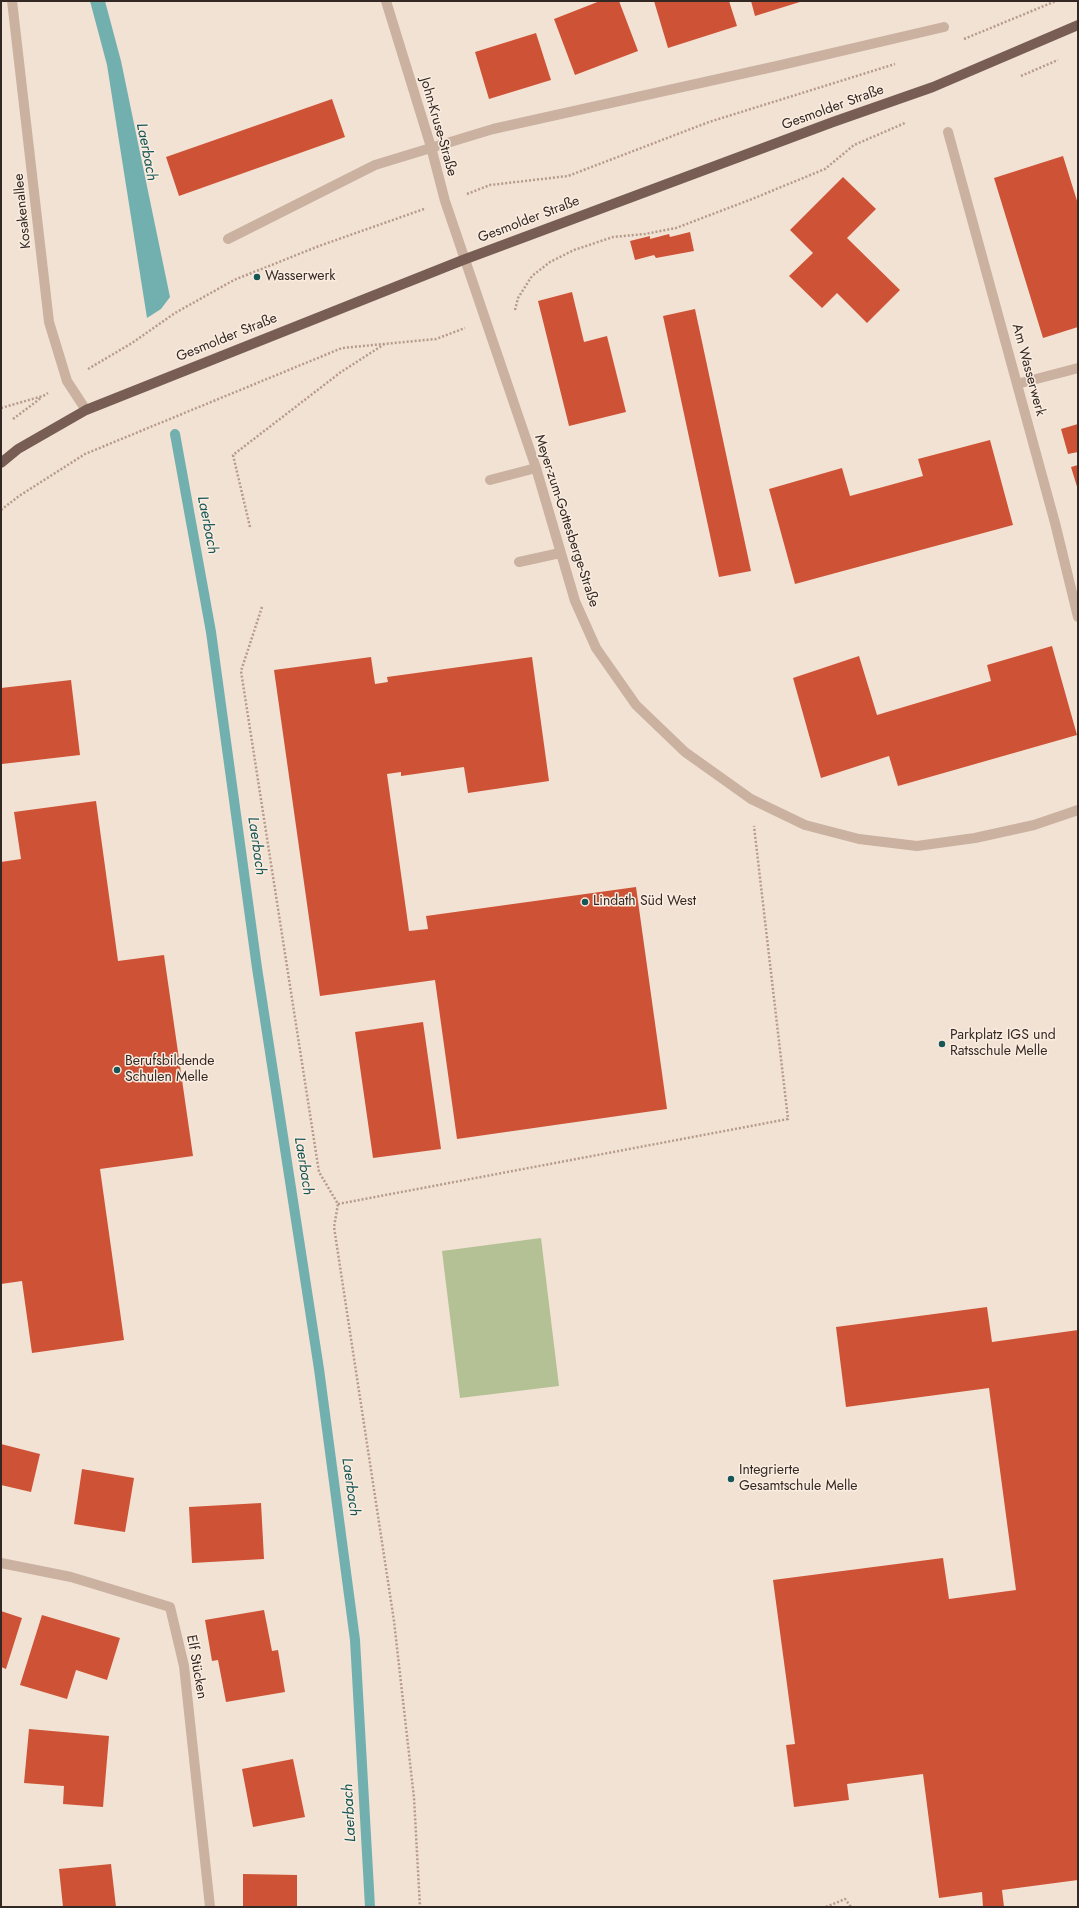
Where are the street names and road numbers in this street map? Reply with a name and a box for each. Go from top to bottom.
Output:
street label: John-Kruse-Straße [416,76,460,178]
street label: Gesmolder Straße [780,82,886,134]
street label: Kosakenallee [11,173,35,249]
street label: Gesmolder Straße [476,193,582,247]
street label: Gesmolder Straße [174,310,280,366]
street label: Am Wasserwerk [1008,322,1048,418]
street label: Meyer-zum-Gottesberge-Straße [530,433,602,609]
street label: Elf Stücken [182,1634,210,1700]

